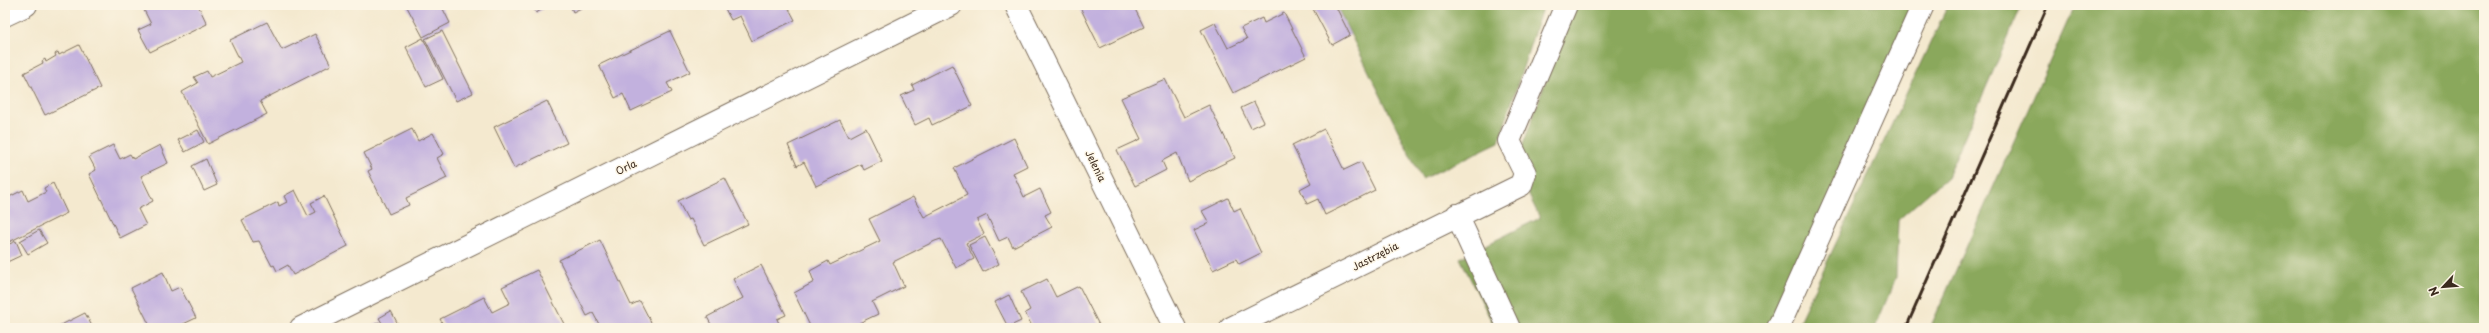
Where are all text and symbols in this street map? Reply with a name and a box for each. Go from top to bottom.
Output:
street label: Jelenia [1082,147,1111,185]
street label: Orla [613,155,639,178]
street label: Jastrzębia [1349,237,1401,274]
north arrow [2423,267,2463,307]
text: N [2424,284,2443,299]

